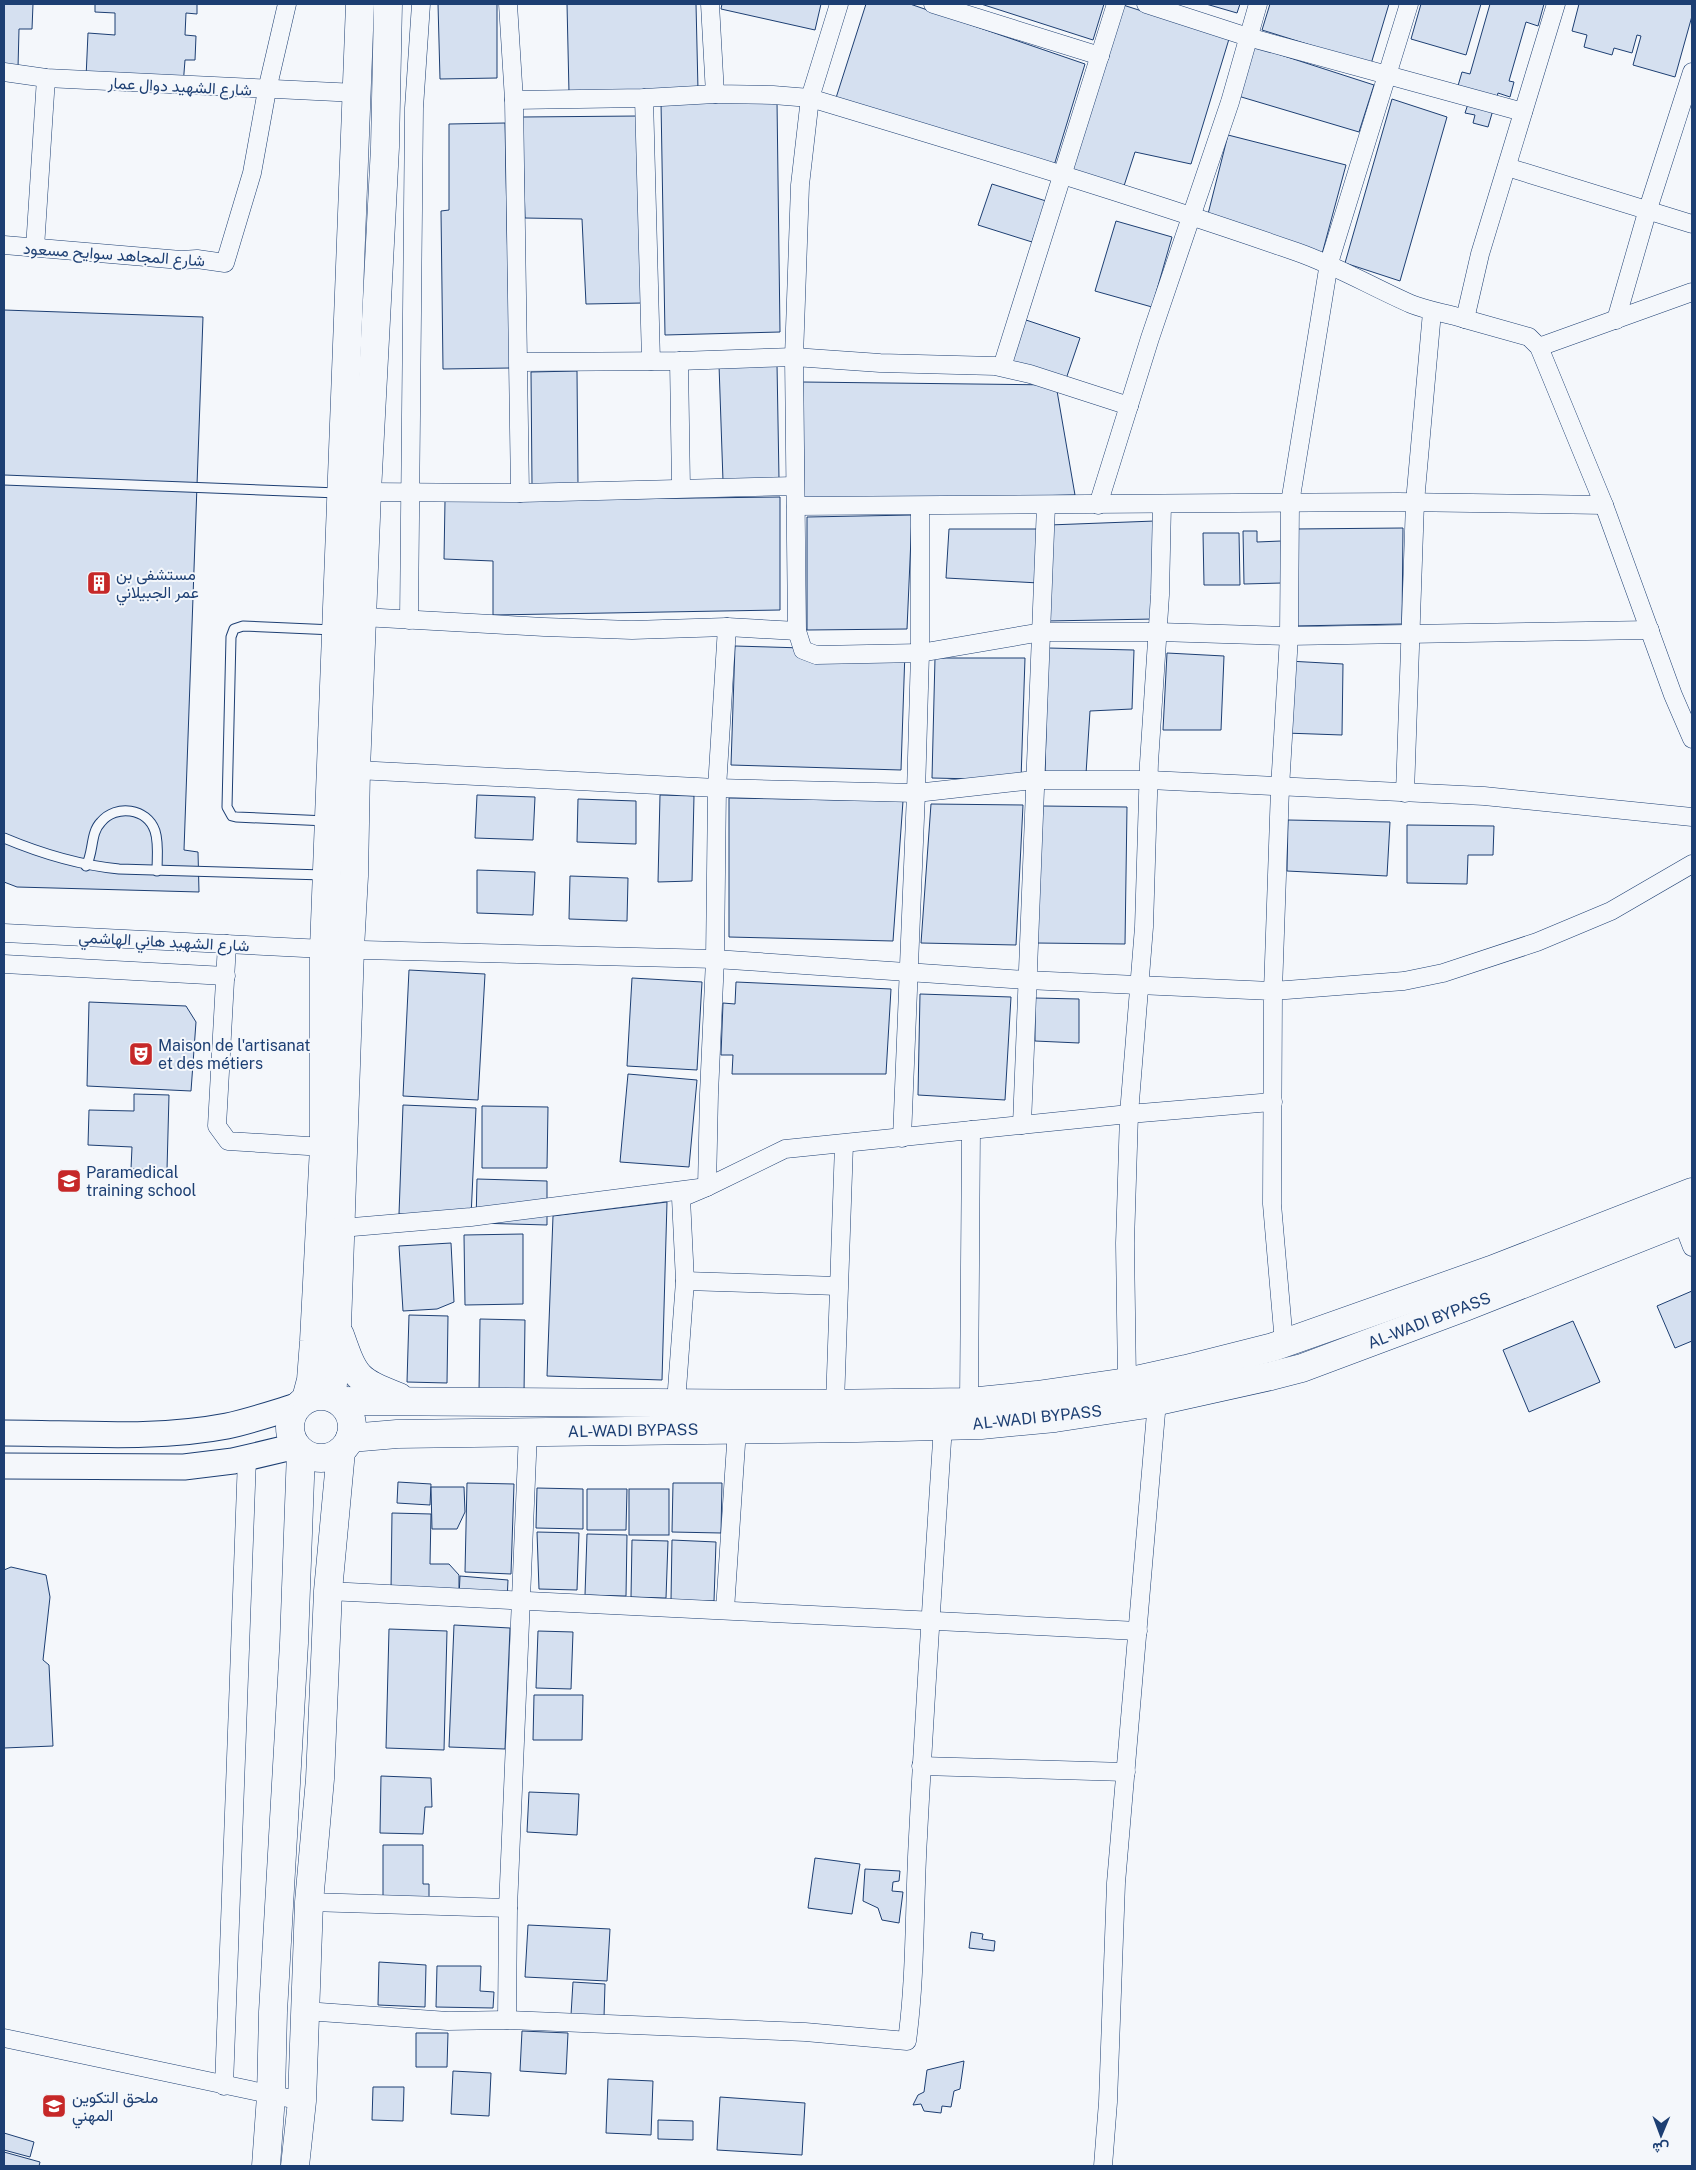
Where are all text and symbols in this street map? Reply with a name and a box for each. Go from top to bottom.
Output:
street label: شارع الشهيد دوال عمار [107,73,252,102]
street label: شارع المجاهد سوايح مسعود [22,239,206,272]
place label: مستشفى بن عمر الجبيلاني [116,565,199,606]
building icon: مستشفى بن عمر الجبيلاني [86,570,112,596]
street label: شارع الشهيد هاني الهاشمي [78,928,250,959]
place label: Maison de l'artisanat et des métiers [158,1036,311,1073]
theatre icon: Maison de l'artisanat et des métiers [128,1041,154,1067]
place label: Paramedical training school [86,1163,196,1200]
school or university icon: Paramedical training school [56,1168,82,1194]
street label: AL-WADI BYPASS [1365,1288,1494,1353]
street label: AL-WADI BYPASS [971,1401,1103,1434]
street label: AL-WADI BYPASS [568,1420,698,1441]
place label: ملحق التكوين المهني [72,2088,158,2129]
school or university icon: ملحق التكوين المهني [41,2093,67,2119]
north arrow [1636,2110,1686,2160]
text: ش [1652,2139,1669,2156]

